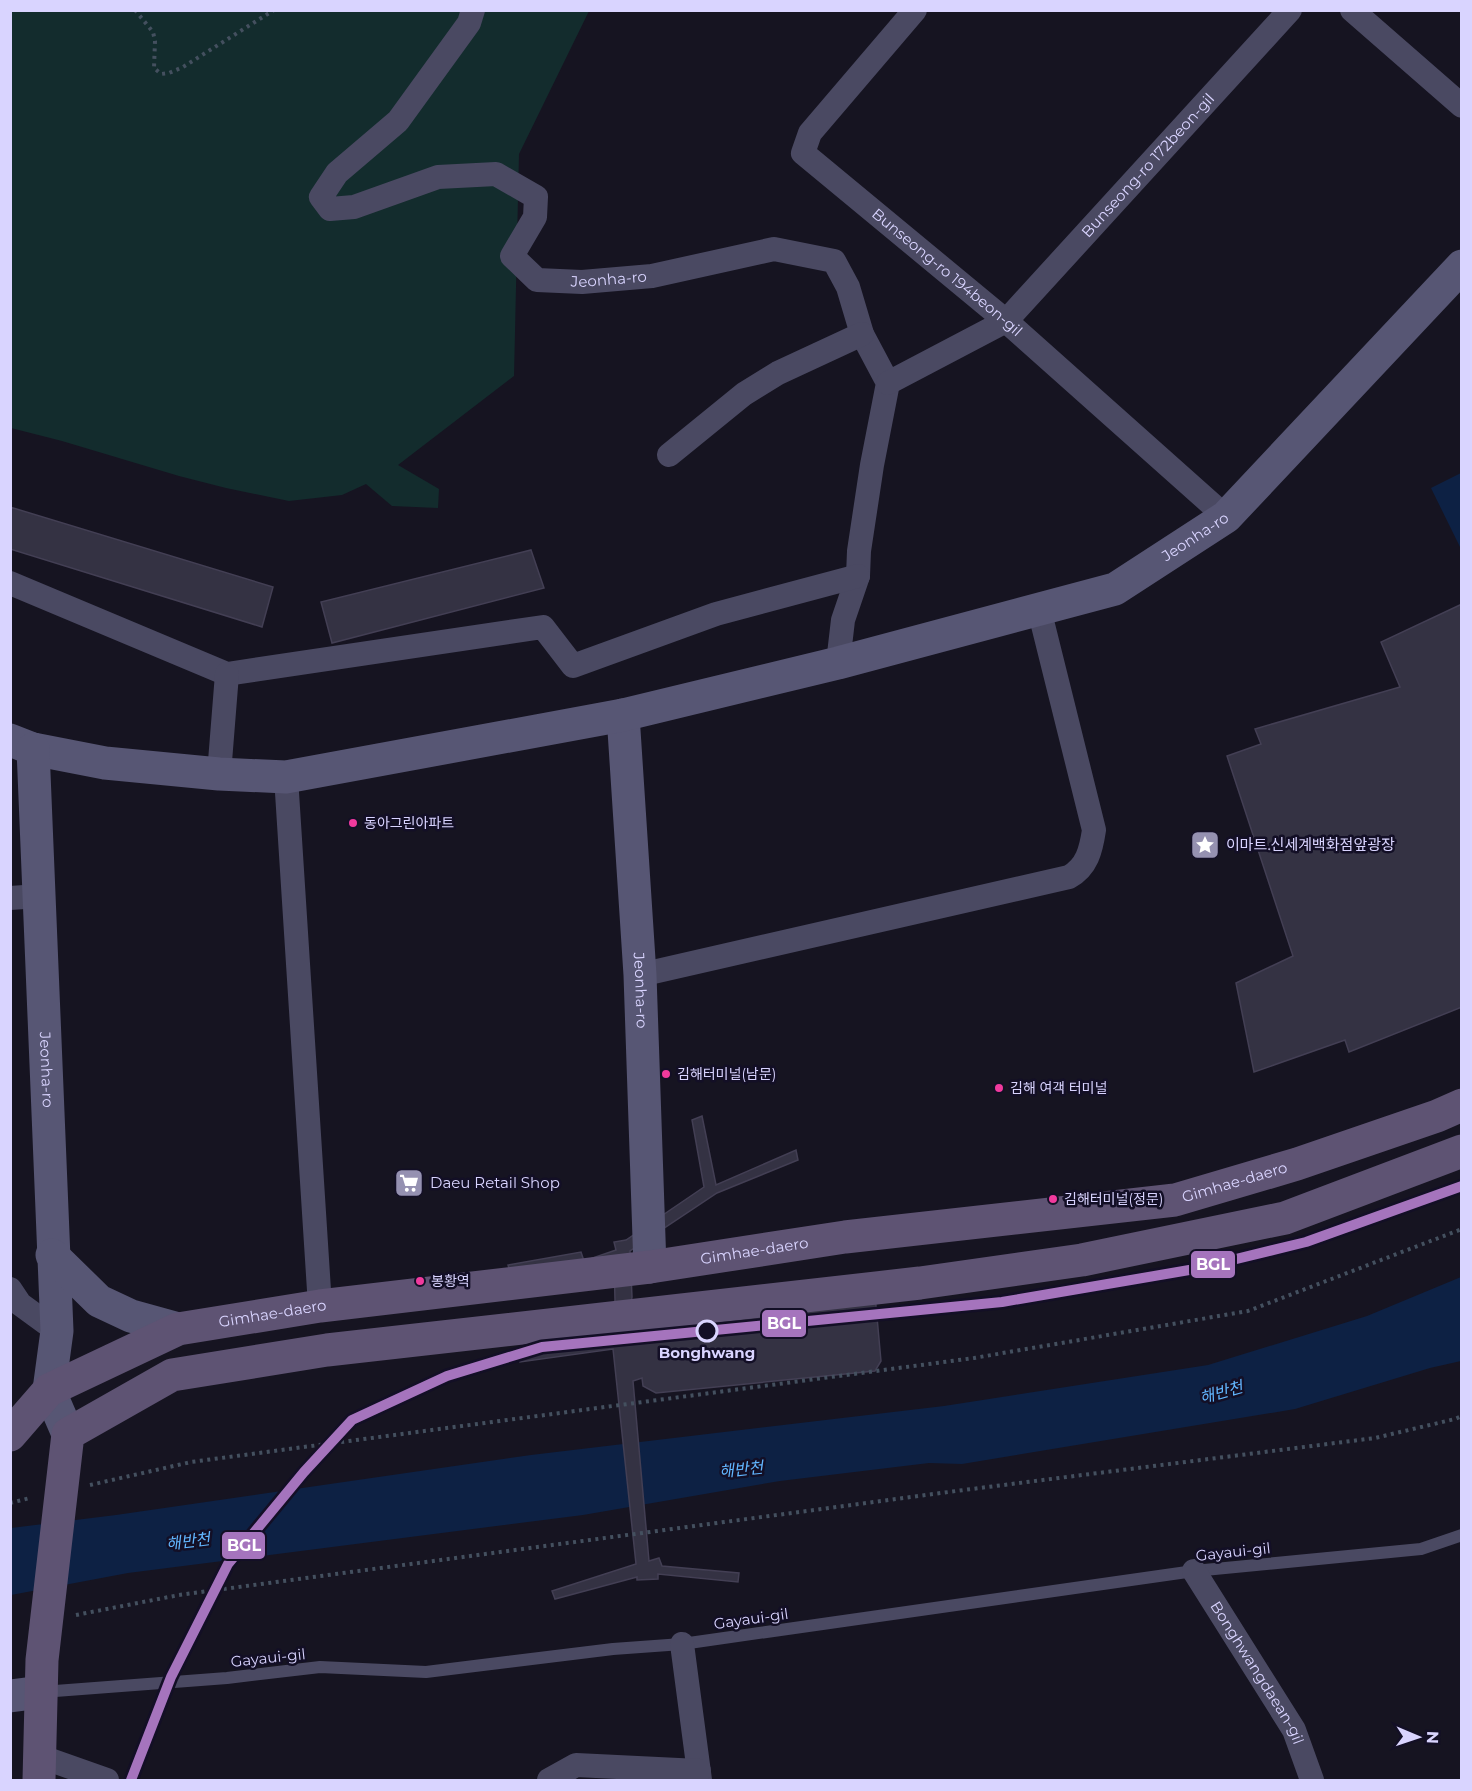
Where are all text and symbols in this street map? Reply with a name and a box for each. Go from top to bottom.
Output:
street label: Bunseong-ro 172beon-gil [1077,89,1218,241]
street label: Bunseong-ro 194beon-gil [868,204,1027,340]
street label: Jeonha-ro [569,266,647,291]
street label: Jeonha-ro [1157,508,1232,566]
place label: 동아그린아파트 [364,814,454,832]
marker: 동아그린아파트 [347,817,359,829]
place icon: 이마트.신세계백화점앞광장 [1189,829,1221,861]
place label: 이마트.신세계백화점앞광장 [1226,835,1395,854]
street label: Jeonha-ro [629,951,652,1029]
street label: Jeonha-ro [36,1030,58,1108]
place label: 김해터미널(남문) [677,1065,776,1083]
marker: 김해터미널(남문) [660,1068,672,1080]
place label: 김해 여객 터미널 [1010,1079,1108,1097]
marker: 김해 여객 터미널 [993,1082,1005,1094]
street label: Gimhae-daero [1180,1157,1290,1206]
supermarket icon: Daeu Retail Shop [393,1167,425,1199]
place label: Daeu Retail Shop [430,1173,560,1192]
place label: 김해터미널(정문) [1064,1190,1163,1208]
marker: 김해터미널(정문) [1047,1193,1059,1205]
street label: Gimhae-daero [699,1233,810,1268]
line badge: BGL [1190,1250,1236,1279]
text: BGL [1196,1255,1230,1274]
place label: 봉황역 [431,1272,470,1290]
marker: 봉황역 [414,1275,426,1287]
street label: Gimhae-daero [217,1295,327,1331]
line badge: BGL [761,1309,807,1338]
text: BGL [767,1314,801,1333]
marker: Bonghwang [696,1320,718,1342]
place label: Bonghwang [659,1343,755,1362]
water label: 해반천 [1197,1377,1247,1408]
water label: 해반천 [718,1458,766,1481]
water label: 해반천 [165,1529,213,1554]
line badge: BGL [221,1531,266,1560]
text: BGL [227,1536,261,1555]
street label: Gayaui-gil [1195,1538,1271,1565]
street label: Bonghwangdaean-gil [1206,1598,1308,1747]
street label: Gayaui-gil [712,1604,789,1633]
street label: Gayaui-gil [230,1644,306,1671]
north arrow [1388,1707,1448,1767]
text: N [1423,1731,1442,1744]

